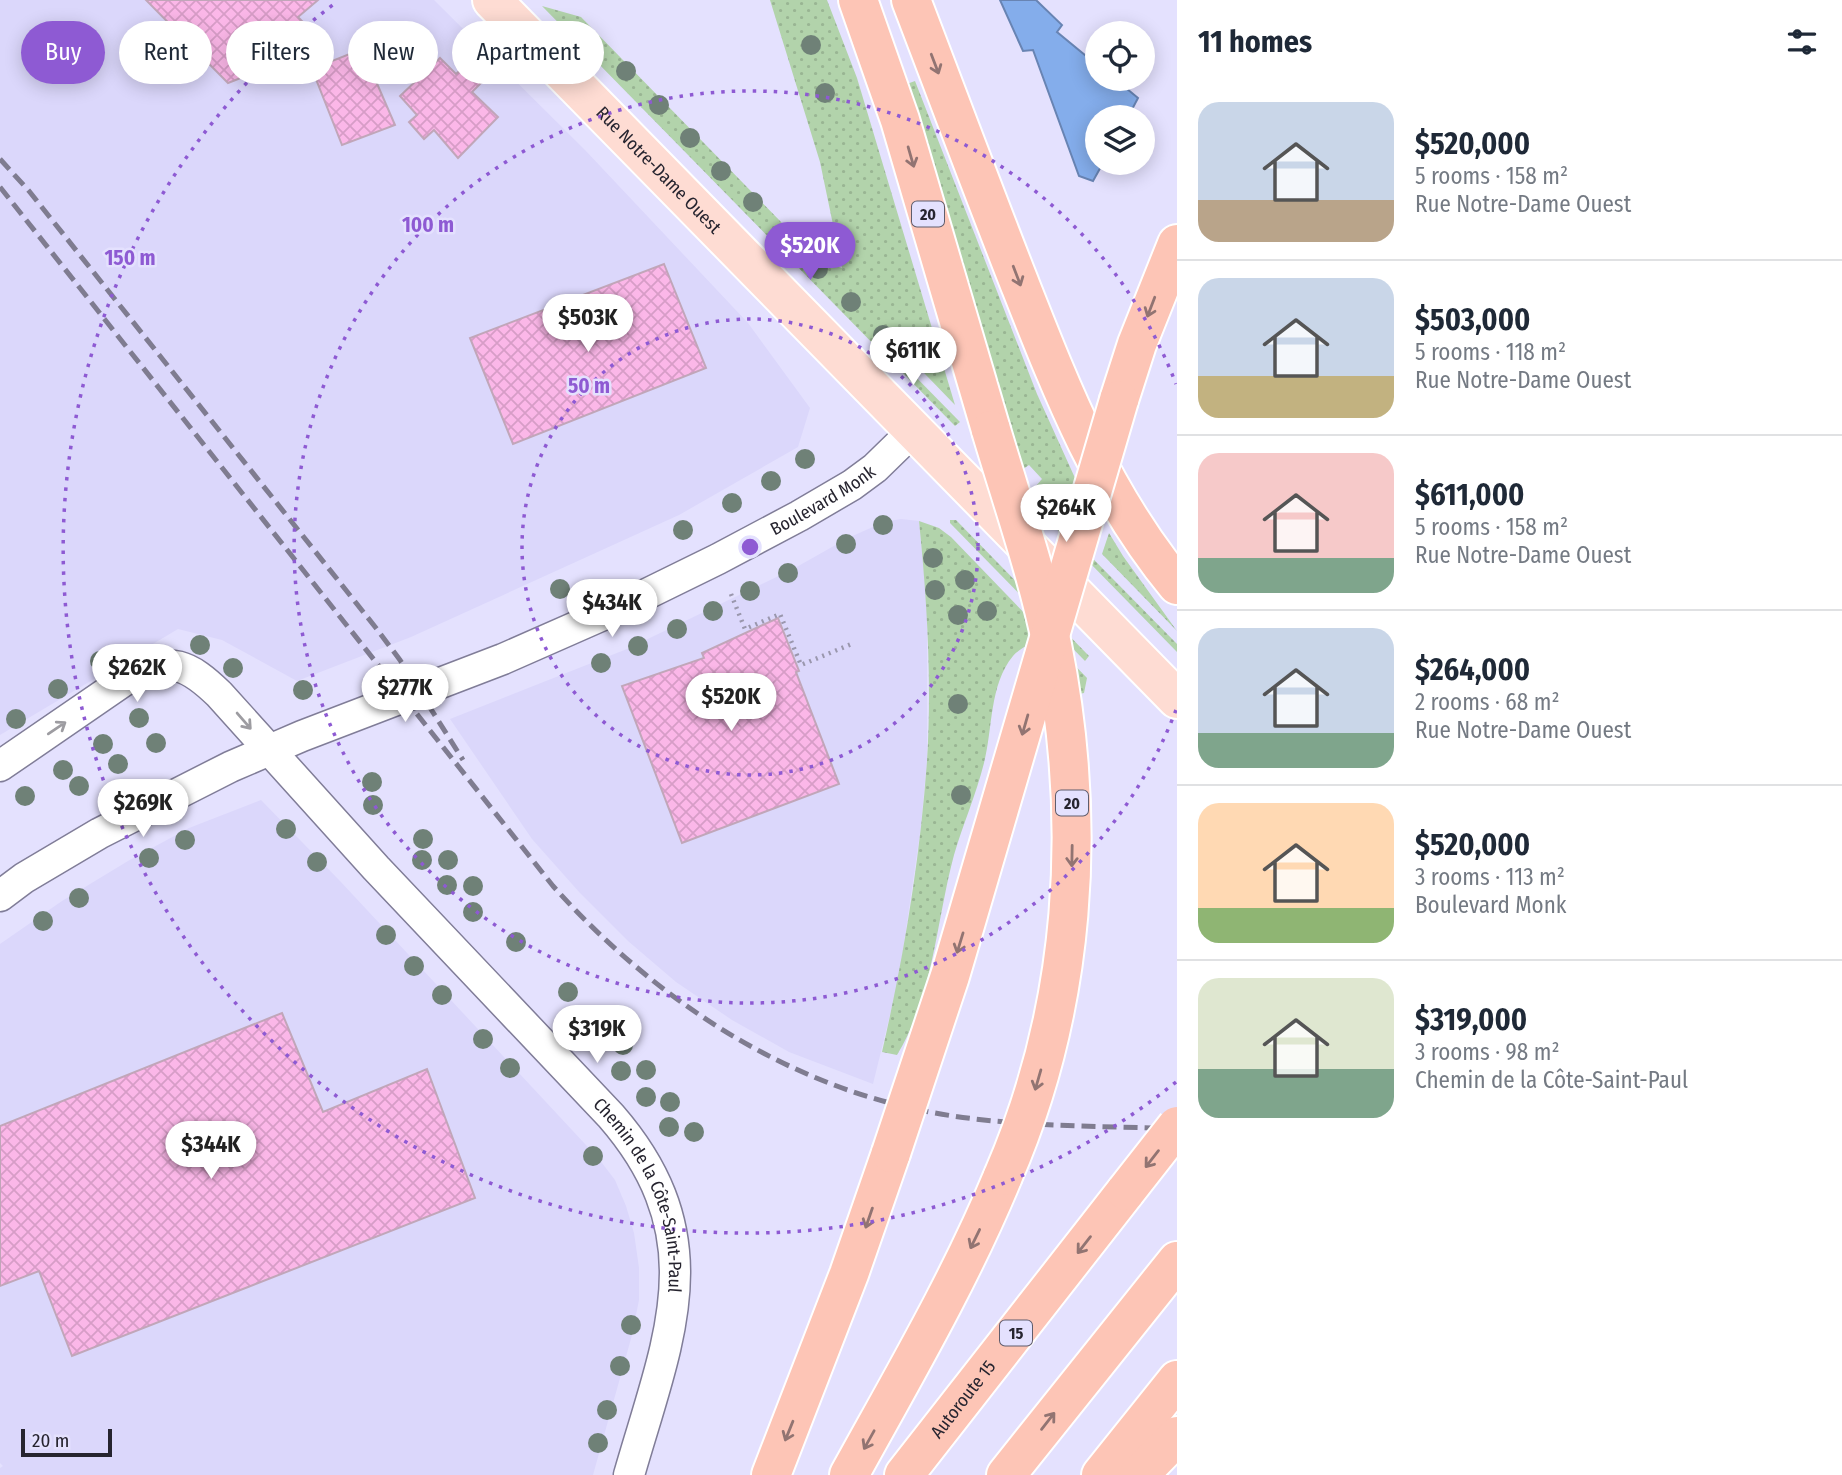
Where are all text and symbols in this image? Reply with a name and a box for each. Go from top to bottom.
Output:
chip: Buy [21,21,105,84]
chip: Rent [119,21,212,84]
chip: Filters [226,21,334,84]
chip: New [348,21,438,84]
chip: Apartment [452,21,604,84]
map controls [1085,21,1155,175]
button: locate [1085,21,1155,91]
icon: filters [1783,23,1821,61]
text: 11 homes [1198,24,1312,60]
one-way arrow [930,52,943,74]
street label: Rue Notre-Dame Ouest [591,102,726,238]
button: layers [1085,105,1155,175]
text: $520,000 [1415,126,1530,162]
icon: home [1254,130,1338,214]
one-way arrow [905,146,918,168]
text: 5 rooms · 158 m² [1415,162,1568,190]
text: Rue Notre-Dame Ouest [1415,190,1631,218]
road number: 20 [912,202,944,227]
text: 100 m [402,212,454,238]
pin: $520K [761,222,859,282]
text: $520K [780,231,840,259]
text: 150 m [104,245,156,271]
one-way arrow [1011,265,1024,287]
pin: $503K [539,294,637,354]
one-way arrow [1144,295,1157,317]
text: $503,000 [1415,302,1530,338]
text: $503K [558,303,618,331]
icon: home [1254,306,1338,390]
pin: $611K [864,328,962,387]
text: $611K [886,336,940,364]
text: 5 rooms · 118 m² [1415,338,1566,366]
text: Rue Notre-Dame Ouest [1415,366,1631,394]
text: 50 m [568,373,610,399]
street label: Boulevard Monk [766,460,880,540]
text: $611,000 [1415,477,1524,513]
icon: home [1254,481,1338,565]
pin: $264K [1017,484,1115,544]
text: $264K [1036,493,1096,521]
text: 5 rooms · 158 m² [1415,513,1568,541]
centre of rings [738,535,762,559]
text: Rue Notre-Dame Ouest [1415,541,1631,569]
pin: $434K [563,580,661,639]
text: $434K [582,588,642,616]
pin: $262K [88,644,186,704]
text: $264,000 [1415,652,1530,688]
text: $262K [108,653,166,681]
icon: home [1254,656,1338,740]
pin: $277K [356,664,454,724]
text: $277K [378,673,432,701]
pin: $520K [682,674,780,733]
text: $520K [701,682,761,710]
text: 2 rooms · 68 m² [1415,688,1560,716]
one-way arrow [235,712,252,729]
one-way arrow [1018,713,1031,736]
text: Rue Notre-Dame Ouest [1415,716,1631,744]
one-way arrow [46,721,66,735]
pin: $269K [94,780,192,839]
text: $269K [114,788,172,816]
road number: 20 [1056,790,1088,816]
text: $520,000 [1415,827,1530,863]
icon: home [1254,831,1338,915]
one-way arrow [1065,844,1079,867]
text: 3 rooms · 113 m² [1415,863,1565,891]
text: Boulevard Monk [1415,891,1567,919]
one-way arrow [952,932,965,954]
text: $319,000 [1415,1002,1527,1038]
pin: $319K [548,1006,646,1065]
icon: home [1254,1006,1338,1090]
text: $319K [569,1014,625,1042]
text: 3 rooms · 98 m² [1415,1038,1560,1066]
text: Chemin de la Côte-Saint-Paul [1415,1066,1688,1094]
one-way arrow [1031,1068,1044,1090]
street label: Chemin de la Côte-Saint-Paul [589,1093,686,1294]
pin: $344K [162,1122,260,1181]
text: $344K [181,1130,241,1158]
one-way arrow [1144,1149,1159,1167]
one-way arrow [862,1206,874,1228]
one-way arrow [968,1228,982,1249]
one-way arrow [1077,1235,1092,1254]
road number: 15 [1000,1320,1032,1345]
street label: Autoroute 15 [926,1356,1000,1443]
one-way arrow [1041,1413,1056,1431]
one-way arrow [782,1419,795,1441]
scale bar [21,1426,112,1458]
text: 20 m [32,1429,69,1452]
one-way arrow [861,1429,875,1449]

